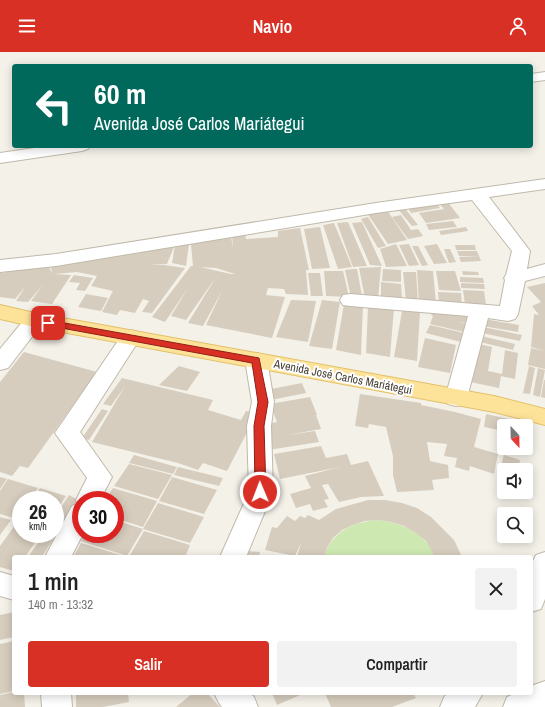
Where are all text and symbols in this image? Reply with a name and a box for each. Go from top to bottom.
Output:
text: Navio [253,14,292,39]
icon: menu [16,15,38,37]
icon: person [507,15,529,37]
text: 60 m [94,75,146,113]
icon: left [28,80,80,132]
text: Avenida José Carlos Mariátegui [94,111,305,136]
pin [31,306,65,340]
icon: arrive [37,312,59,334]
street label: Avenida José Carlos Mariátegui [272,356,413,398]
north arrow [497,419,533,455]
map controls [497,419,533,543]
button: sound [497,463,533,499]
position arrow [239,471,281,513]
speed limit sign: 30 [72,491,124,543]
text: 26 [29,498,47,525]
button: search [497,507,533,543]
text: km/h [29,520,47,533]
text: 1 min [28,565,79,597]
button: close [475,568,517,610]
text: 140 m · 13:32 [28,596,93,613]
button: Salir [28,641,269,687]
button: Compartir [277,641,517,687]

